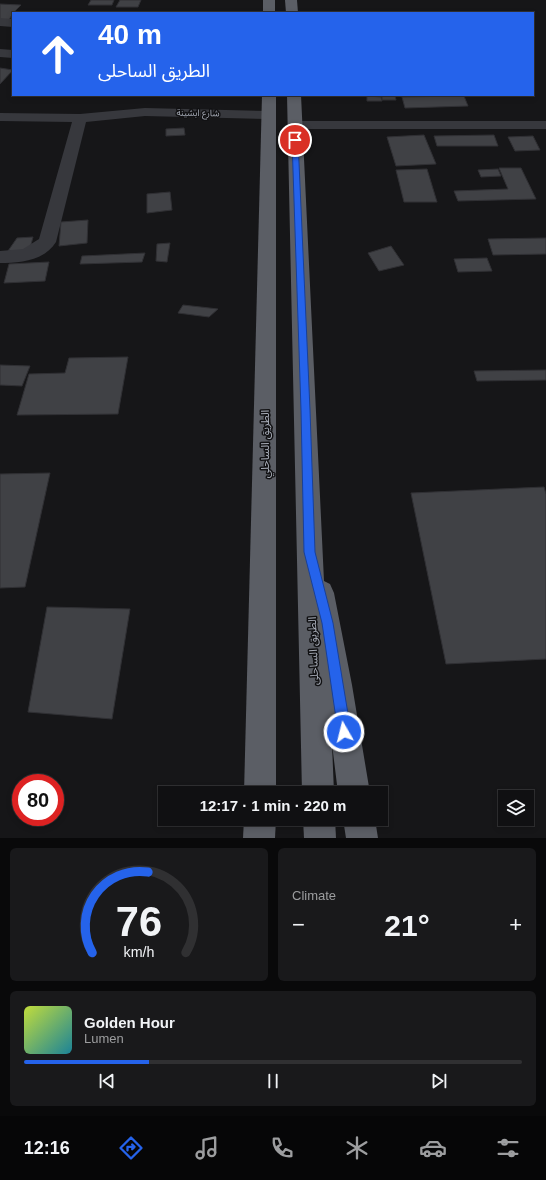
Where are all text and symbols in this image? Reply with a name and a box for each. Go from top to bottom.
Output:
text: 40 m [98,19,162,50]
icon: ahead [32,28,84,80]
text: الطريق الساحلى [98,61,210,81]
street label: شارع ابشينة [176,108,220,120]
pin [278,123,312,157]
icon: arrive [284,129,306,151]
street label: الطريق الساحلي [259,410,275,478]
street label: الطريق الساحلى [306,617,321,685]
position arrow [323,711,365,753]
speed limit sign: 80 [12,774,64,826]
map controls [498,790,534,826]
button: layers [498,790,534,826]
text: 12:17 · 1 min · 220 m [200,797,346,814]
text: Climate [292,888,336,903]
text: 76 [116,897,162,944]
text: 21° [384,909,430,942]
text: − [292,912,305,937]
text: + [509,912,522,937]
text: km/h [124,943,155,959]
text: Golden Hour [84,1014,175,1031]
text: Lumen [84,1031,124,1046]
icon: previous [96,1070,118,1092]
icon: pause [262,1070,284,1092]
icon: next [428,1070,450,1092]
icon: directions [117,1134,145,1162]
icon: music [193,1134,221,1162]
icon: phone [268,1134,296,1162]
icon: climate [343,1134,371,1162]
icon: car [419,1134,447,1162]
icon: filters [494,1134,522,1162]
text: 12:16 [24,1138,70,1158]

